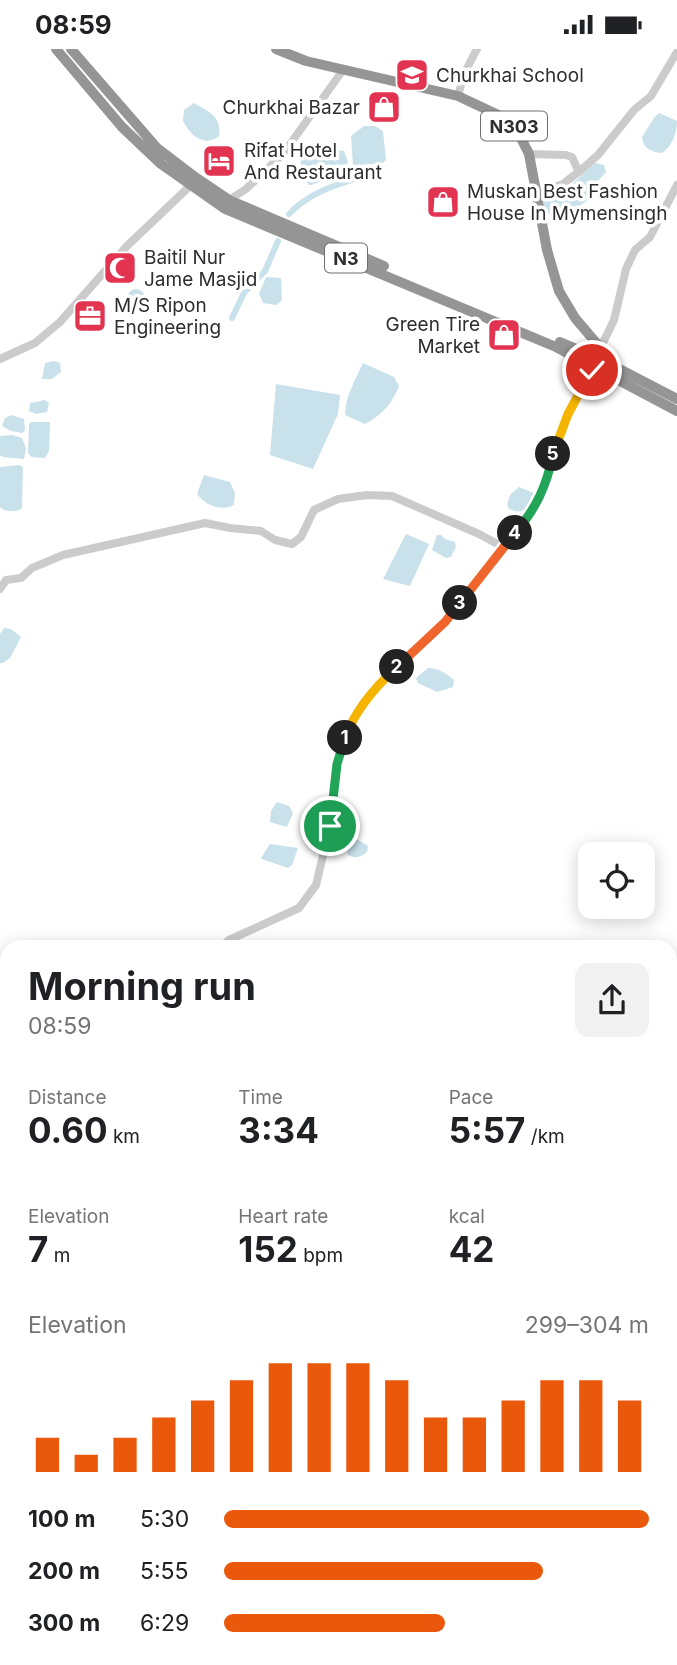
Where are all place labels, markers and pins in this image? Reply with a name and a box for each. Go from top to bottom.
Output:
school or university icon: Churkhai School [393,56,431,94]
place label: Churkhai School [436,64,584,87]
shop icon: Churkhai Bazar [365,88,403,126]
place label: Churkhai Bazar [223,96,360,119]
place label: Rifat Hotel And Restaurant [244,139,382,184]
hotel icon: Rifat Hotel And Restaurant [200,142,238,180]
place label: Muskan Best Fashion House In Mymensingh [467,180,668,225]
shop icon: Muskan Best Fashion House In Mymensingh [424,183,462,221]
place label: Baitil Nur Jame Masjid [144,246,257,291]
mosque icon: Baitil Nur Jame Masjid [101,249,139,287]
place label: M/S Ripon Engineering [114,294,221,339]
office icon: M/S Ripon Engineering [71,297,109,335]
place label: Green Tire Market [385,313,480,358]
shop icon: Green Tire Market [485,316,523,354]
pin [562,340,622,400]
pin: 5 [536,437,570,471]
pin: 4 [498,515,532,551]
pin: 3 [442,585,477,621]
pin: 2 [380,649,414,685]
pin: 1 [328,721,362,755]
pin [300,796,360,856]

